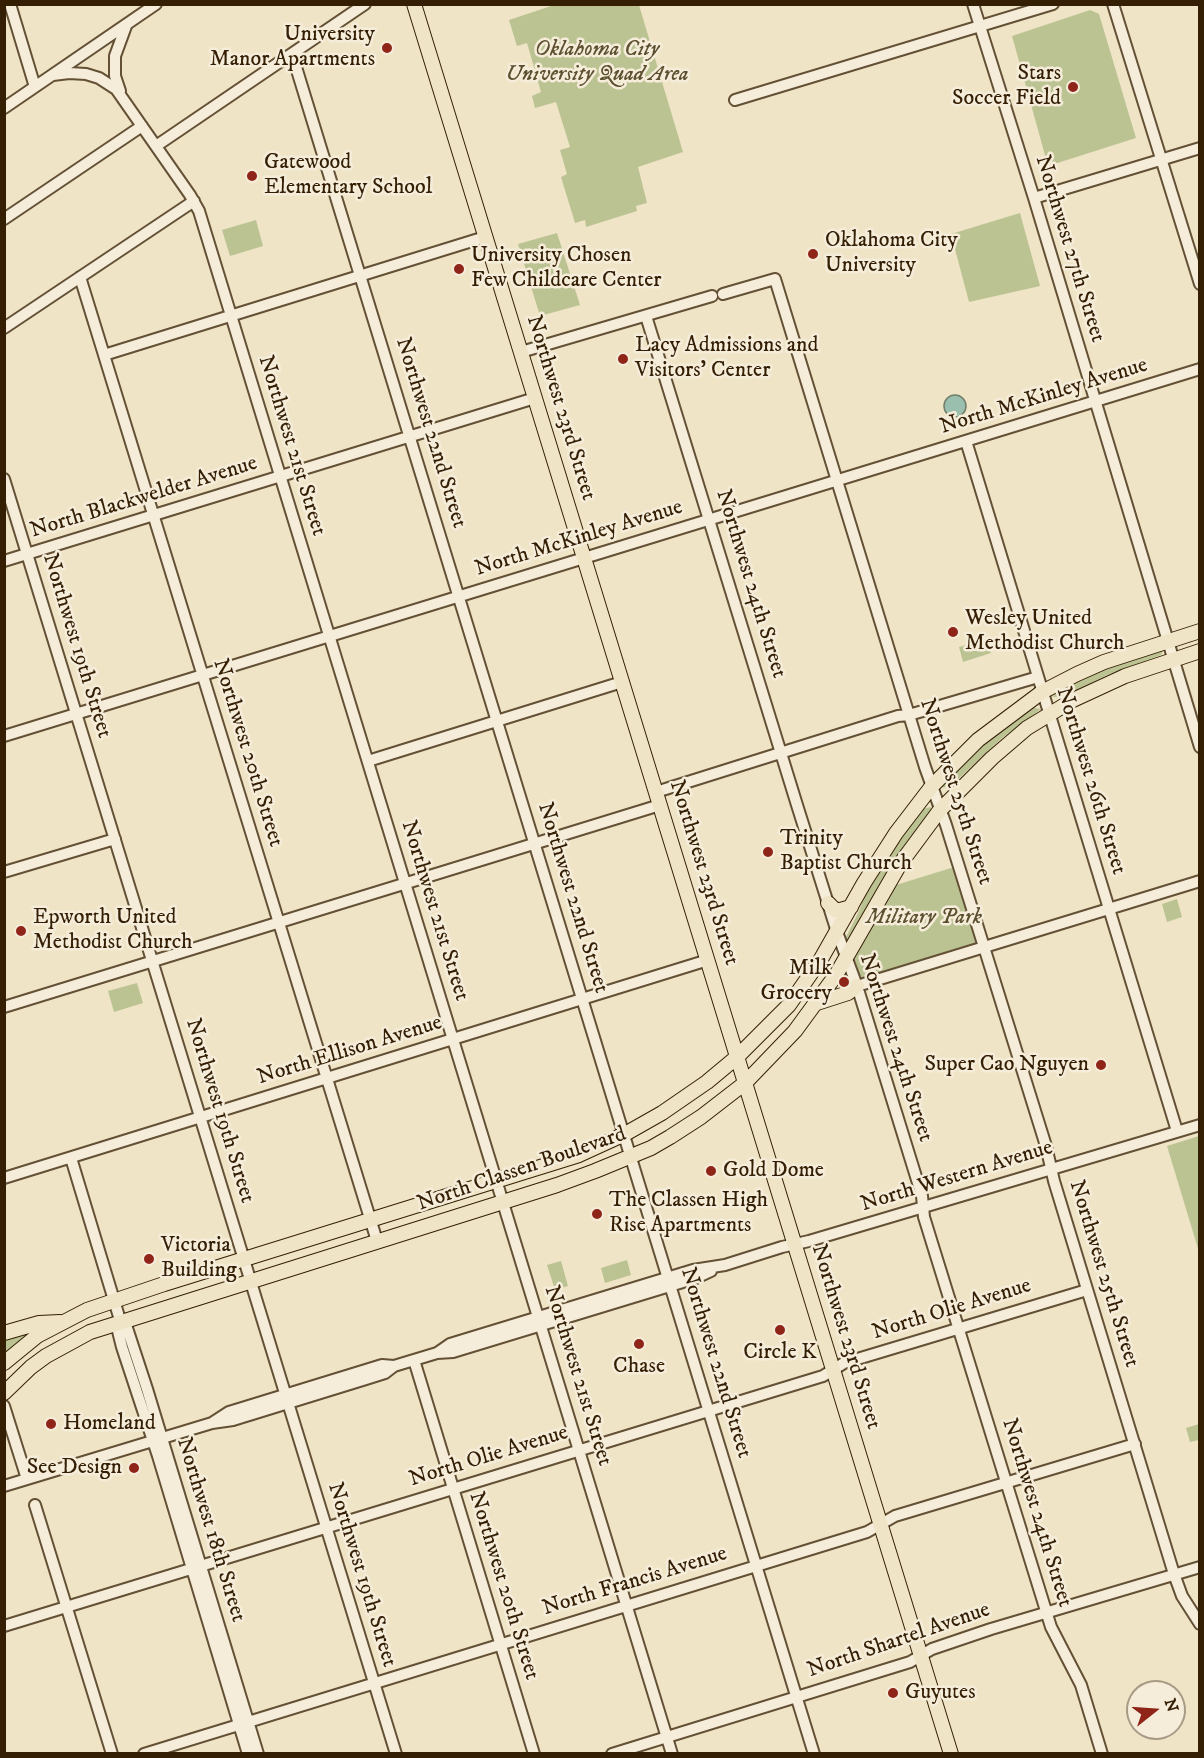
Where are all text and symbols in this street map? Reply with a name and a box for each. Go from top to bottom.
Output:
place label: University Manor Apartments [210,22,375,74]
park label: Oklahoma City University Quad Area [505,37,689,88]
marker: University Manor Apartments [380,41,394,55]
place label: Stars Soccer Field [952,61,1061,112]
marker: Stars Soccer Field [1066,80,1080,94]
place label: Gatewood Elementary School [264,150,432,202]
street label: Northwest 27th Street [1028,152,1110,346]
marker: Gatewood Elementary School [245,169,259,183]
place label: Oklahoma City University [825,228,958,280]
place label: University Chosen Few Childcare Center [471,243,662,294]
marker: Oklahoma City University [806,247,820,261]
marker: University Chosen Few Childcare Center [452,262,466,276]
street label: Northwest 23rd Street [519,312,601,504]
place label: Lacy Admissions and Visitors' Center [635,333,818,384]
street label: Northwest 22nd Street [388,335,472,531]
marker: Lacy Admissions and Visitors' Center [616,352,630,366]
street label: Northwest 21st Street [251,353,331,539]
street label: North McKinley Avenue [937,353,1151,441]
street label: North Blackwelder Avenue [27,451,261,545]
street label: Northwest 24th Street [709,486,791,682]
street label: North McKinley Avenue [472,495,686,583]
street label: Northwest 19th Street [35,551,117,741]
place label: Wesley United Methodist Church [965,606,1125,658]
marker: Wesley United Methodist Church [946,625,960,639]
street label: Northwest 20th Street [206,656,288,850]
street label: Northwest 26th Street [1049,684,1131,878]
street label: Northwest 25th Street [912,696,998,888]
street label: Northwest 23rd Street [662,777,744,969]
street label: Northwest 22nd Street [530,800,614,996]
street label: Northwest 21st Street [394,818,474,1004]
place label: Trinity Baptist Church [780,826,912,878]
marker: Trinity Baptist Church [761,845,775,859]
place label: Epworth United Methodist Church [33,905,193,956]
park label: Military Park [866,905,982,931]
marker: Epworth United Methodist Church [14,924,28,938]
street label: Northwest 24th Street [852,951,938,1145]
place label: Milk Grocery [761,956,832,1008]
marker: Milk Grocery [837,975,851,989]
street label: North Ellison Avenue [254,1010,446,1092]
street label: Northwest 19th Street [178,1016,260,1206]
place label: Super Cao Nguyen [924,1052,1089,1078]
marker: Super Cao Nguyen [1094,1058,1108,1072]
street label: North Classen Boulevard [414,1122,630,1218]
street label: North Western Avenue [858,1135,1056,1219]
place label: Gold Dome [723,1158,824,1184]
marker: Gold Dome [704,1164,718,1178]
street label: Northwest 25th Street [1062,1177,1144,1371]
place label: The Classen High Rise Apartments [609,1188,768,1240]
marker: The Classen High Rise Apartments [590,1207,604,1221]
place label: Victoria Building [161,1233,237,1284]
street label: Northwest 23rd Street [804,1241,886,1433]
marker: Victoria Building [142,1252,156,1266]
street label: Northwest 22nd Street [673,1265,757,1461]
street label: North Olie Avenue [869,1273,1035,1347]
street label: Northwest 21st Street [537,1283,617,1469]
marker: Circle K [773,1323,787,1337]
marker: Chase [632,1337,646,1351]
place label: Circle K [743,1340,817,1366]
place label: Chase [613,1354,665,1380]
place label: Homeland [63,1411,156,1437]
street label: Northwest 24th Street [995,1415,1077,1611]
marker: Homeland [44,1417,58,1431]
street label: North Olie Avenue [406,1420,572,1494]
street label: Northwest 18th Street [169,1435,251,1625]
place label: See Design [27,1455,122,1481]
marker: See Design [127,1461,141,1475]
street label: Northwest 19th Street [320,1480,402,1670]
street label: Northwest 20th Street [462,1489,544,1683]
street label: North Francis Avenue [539,1541,731,1623]
street label: North Shartel Avenue [804,1597,994,1685]
place label: Guyutes [905,1680,976,1706]
north arrow [1126,1680,1186,1740]
marker: Guyutes [886,1686,900,1700]
text: N [1160,1696,1183,1715]

